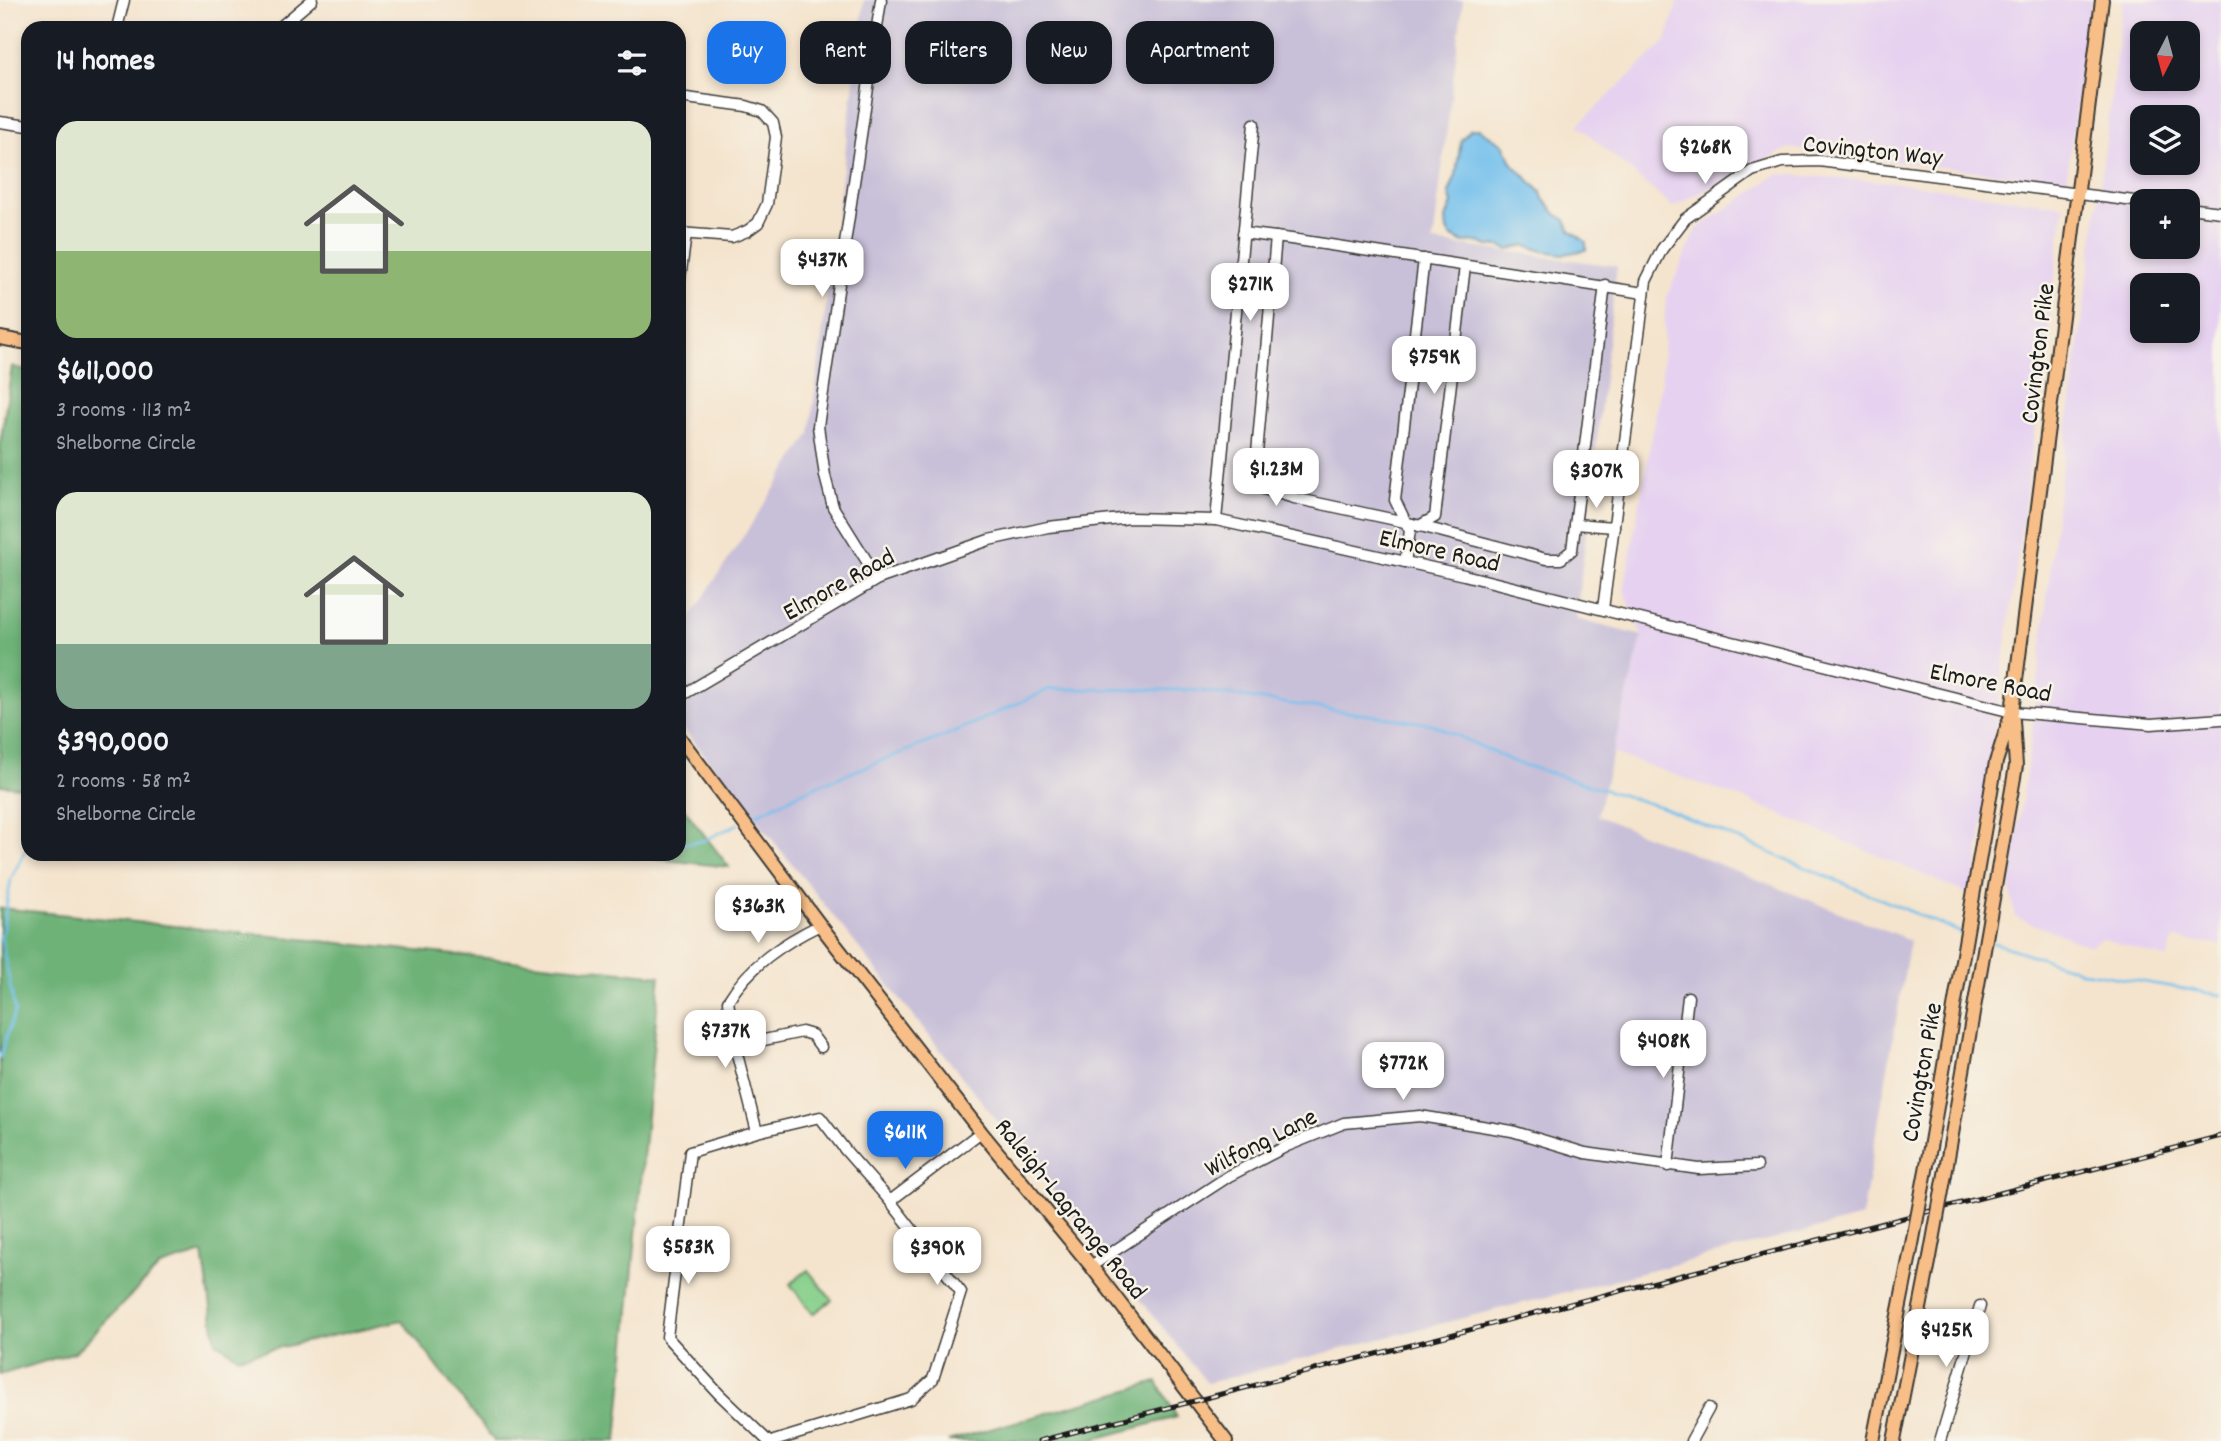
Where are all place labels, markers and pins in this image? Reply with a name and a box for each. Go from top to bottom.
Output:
pin: $268K [1656,127,1754,186]
pin: $437K [773,240,871,299]
pin: $271K [1201,264,1299,323]
pin: $759K [1385,336,1483,396]
pin: $1.23M [1219,448,1333,508]
pin: $307K [1547,450,1645,510]
pin: $363K [709,886,807,945]
pin: $737K [676,1010,774,1070]
pin: $408K [1614,1020,1712,1080]
pin: $772K [1354,1042,1452,1102]
pin: $611K [856,1112,954,1171]
pin: $583K [639,1226,737,1286]
pin: $390K [888,1228,986,1287]
pin: $425K [1897,1310,1995,1369]

